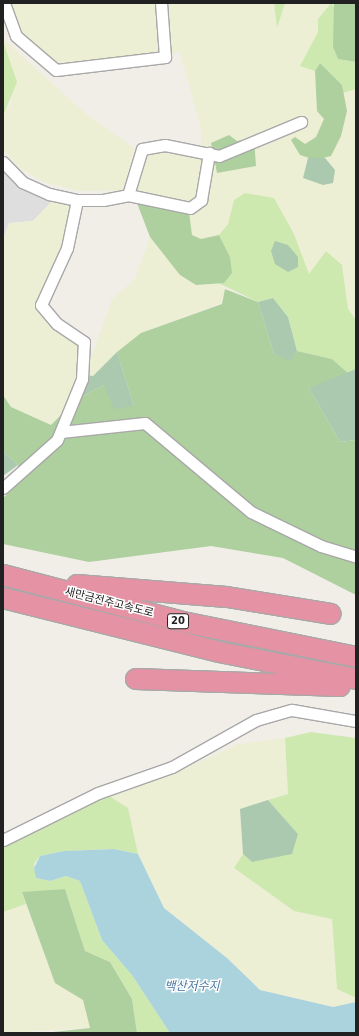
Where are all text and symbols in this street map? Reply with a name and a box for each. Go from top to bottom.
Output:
street label: 새만금전주고속도로 [63,586,155,620]
road number: 20 [167,613,189,629]
water label: 백산저수지 [164,980,220,994]

